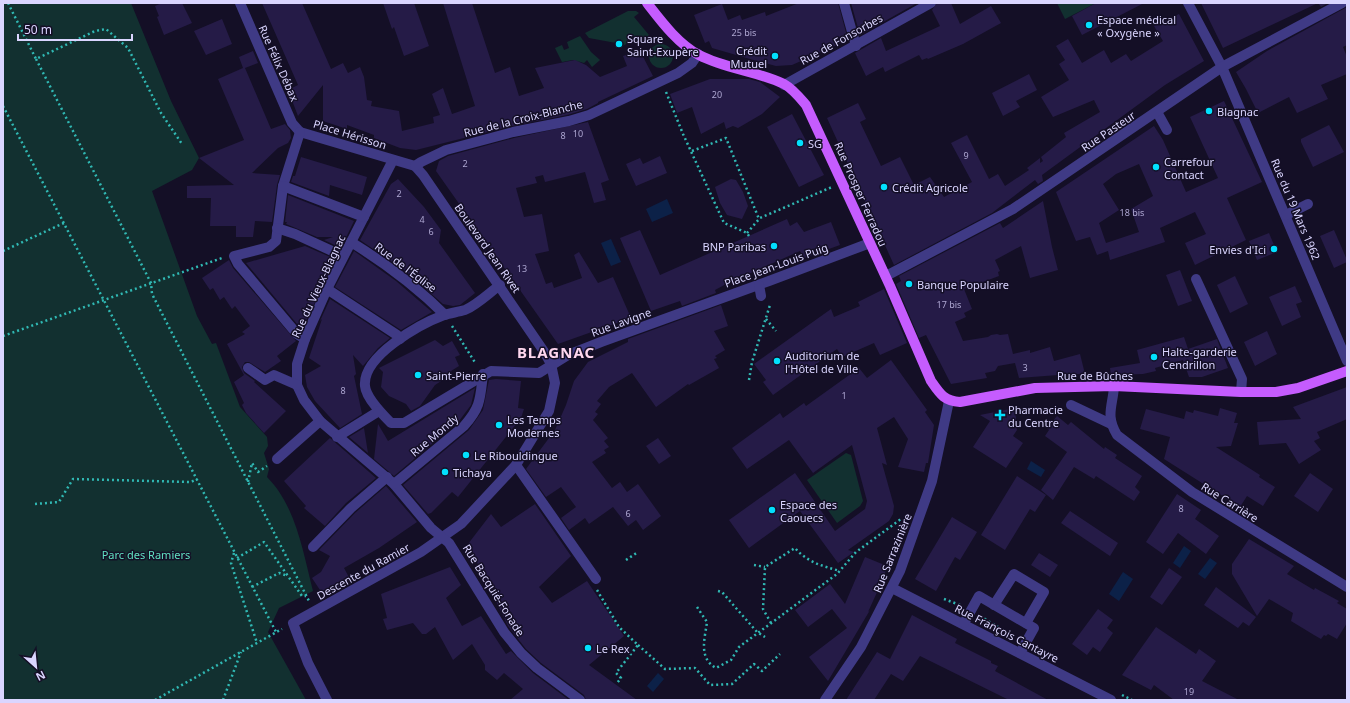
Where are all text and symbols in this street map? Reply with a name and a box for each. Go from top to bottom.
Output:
street label: Rue de Fonsorbes [797,10,885,68]
place label: Espace médical « Oxygène » [1097,12,1176,40]
scale bar [18,16,132,42]
marker: Espace médical « Oxygène » [1084,20,1094,30]
text: 50 m [24,21,52,38]
street label: Rue Félix Débax [255,23,303,104]
house number: 25 bis [732,26,756,39]
place label: Square Saint-Exupère [627,31,699,59]
marker: Square Saint-Exupère [614,39,624,49]
place label: Crédit Mutuel [730,43,767,71]
marker: Crédit Mutuel [770,51,780,61]
house number: 20 [712,88,722,101]
street label: Rue de la Croix-Blanche [462,96,584,140]
place label: Blagnac [1217,104,1258,119]
marker: Blagnac [1204,106,1214,116]
street label: Rue Pasteur [1078,107,1138,155]
street label: Place Hérisson [312,116,388,152]
house number: 10 [573,127,583,140]
house number: 8 [560,129,566,142]
place label: SG [808,136,822,151]
marker: SG [795,138,805,148]
street label: Rue Prosper Ferradou [831,139,891,249]
house number: 9 [963,149,969,162]
place label: Carrefour Contact [1164,154,1214,182]
street label: Rue du 19 Mars 1962 [1268,156,1324,262]
house number: 2 [462,157,468,170]
marker: Carrefour Contact [1151,162,1161,172]
place label: Crédit Agricole [892,180,968,195]
marker: Crédit Agricole [879,182,889,192]
house number: 2 [396,187,402,200]
street label: Boulevard Jean Rivet [452,200,524,296]
house number: 18 bis [1120,206,1144,219]
house number: 4 [419,213,425,226]
house number: 6 [428,225,434,238]
street label: Rue du Vieux-Blagnac [288,232,348,340]
street label: Rue de l'Église [372,239,440,295]
place label: BNP Paribas [703,239,766,254]
street label: Place Jean-Louis Puig [722,239,830,291]
marker: BNP Paribas [769,241,779,251]
place label: Envies d'Ici [1209,242,1266,257]
marker: Envies d'Ici [1269,244,1279,254]
house number: 13 [517,262,527,275]
place label: Banque Populaire [917,277,1009,292]
marker: Banque Populaire [904,279,914,289]
house number: 17 bis [937,298,961,311]
street label: Rue Lavigne [589,304,653,340]
district label: BLAGNAC [517,342,595,362]
place label: Halte-garderie Cendrillon [1162,344,1237,372]
place label: Auditorium de l'Hôtel de Ville [785,348,859,376]
marker: Halte-garderie Cendrillon [1149,352,1159,362]
marker: Auditorium de l'Hôtel de Ville [772,356,782,366]
house number: 3 [1022,361,1028,374]
place label: Saint-Pierre [426,368,486,383]
street label: Rue de Bûches [1057,368,1133,383]
marker: Saint-Pierre [413,370,423,380]
house number: 8 [340,384,346,397]
house number: 1 [841,389,847,402]
place label: Pharmacie du Centre [1008,402,1063,430]
street label: Rue Mondy [407,410,462,460]
marker: Pharmacie du Centre [995,410,1005,420]
place label: Les Temps Modernes [507,412,561,440]
marker: Les Temps Modernes [494,420,504,430]
place label: Le Ribouldingue [474,448,558,463]
marker: Le Ribouldingue [461,450,471,460]
place label: Tichaya [453,465,492,480]
marker: Tichaya [440,467,450,477]
street label: Rue Carrière [1199,479,1261,525]
place label: Espace des Caouecs [780,497,837,525]
house number: 8 [1178,502,1184,515]
marker: Espace des Caouecs [767,505,777,515]
house number: 6 [625,507,631,520]
street label: Rue Sarrazinière [869,511,915,595]
street label: Descente du Ramier [314,539,413,603]
street label: Rue Bacquié-Fonade [460,541,528,639]
park label: Parc des Ramiers [102,547,190,562]
street label: Rue François Cantayre [952,600,1062,666]
place label: Le Rex [596,641,630,656]
marker: Le Rex [583,643,593,653]
north arrow [16,647,56,687]
text: N [33,668,48,685]
house number: 19 [1184,685,1194,698]

